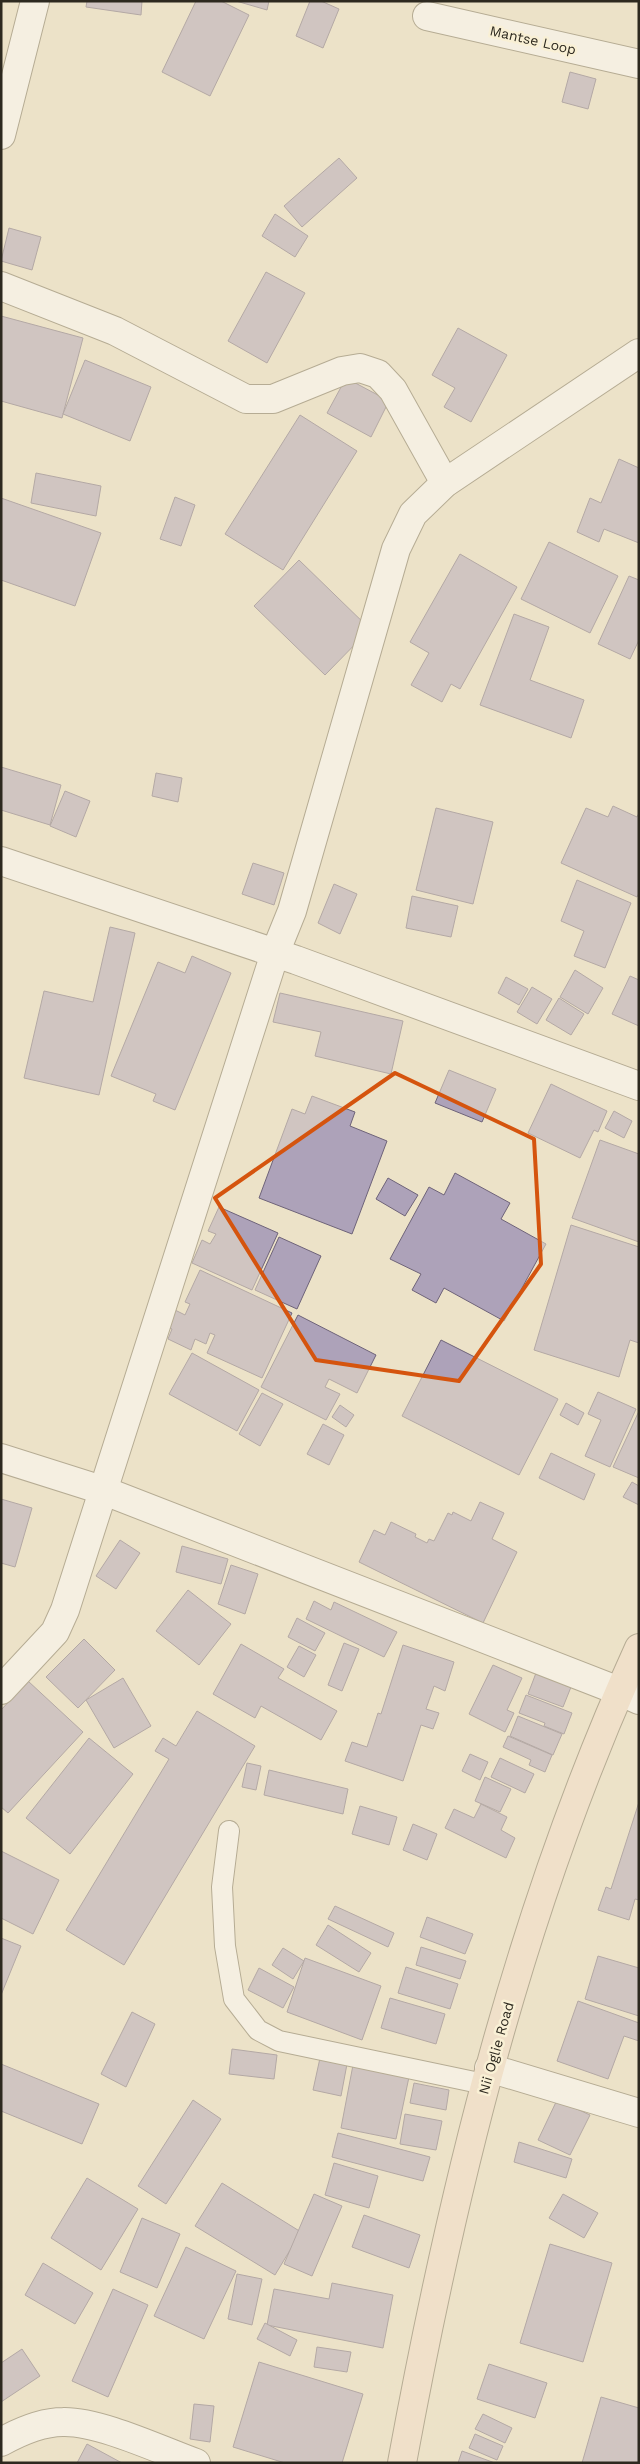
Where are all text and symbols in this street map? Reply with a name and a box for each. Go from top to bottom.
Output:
street label: Mantse Loop [488,22,578,58]
street label: Nii Oglie Road [475,2000,517,2096]

